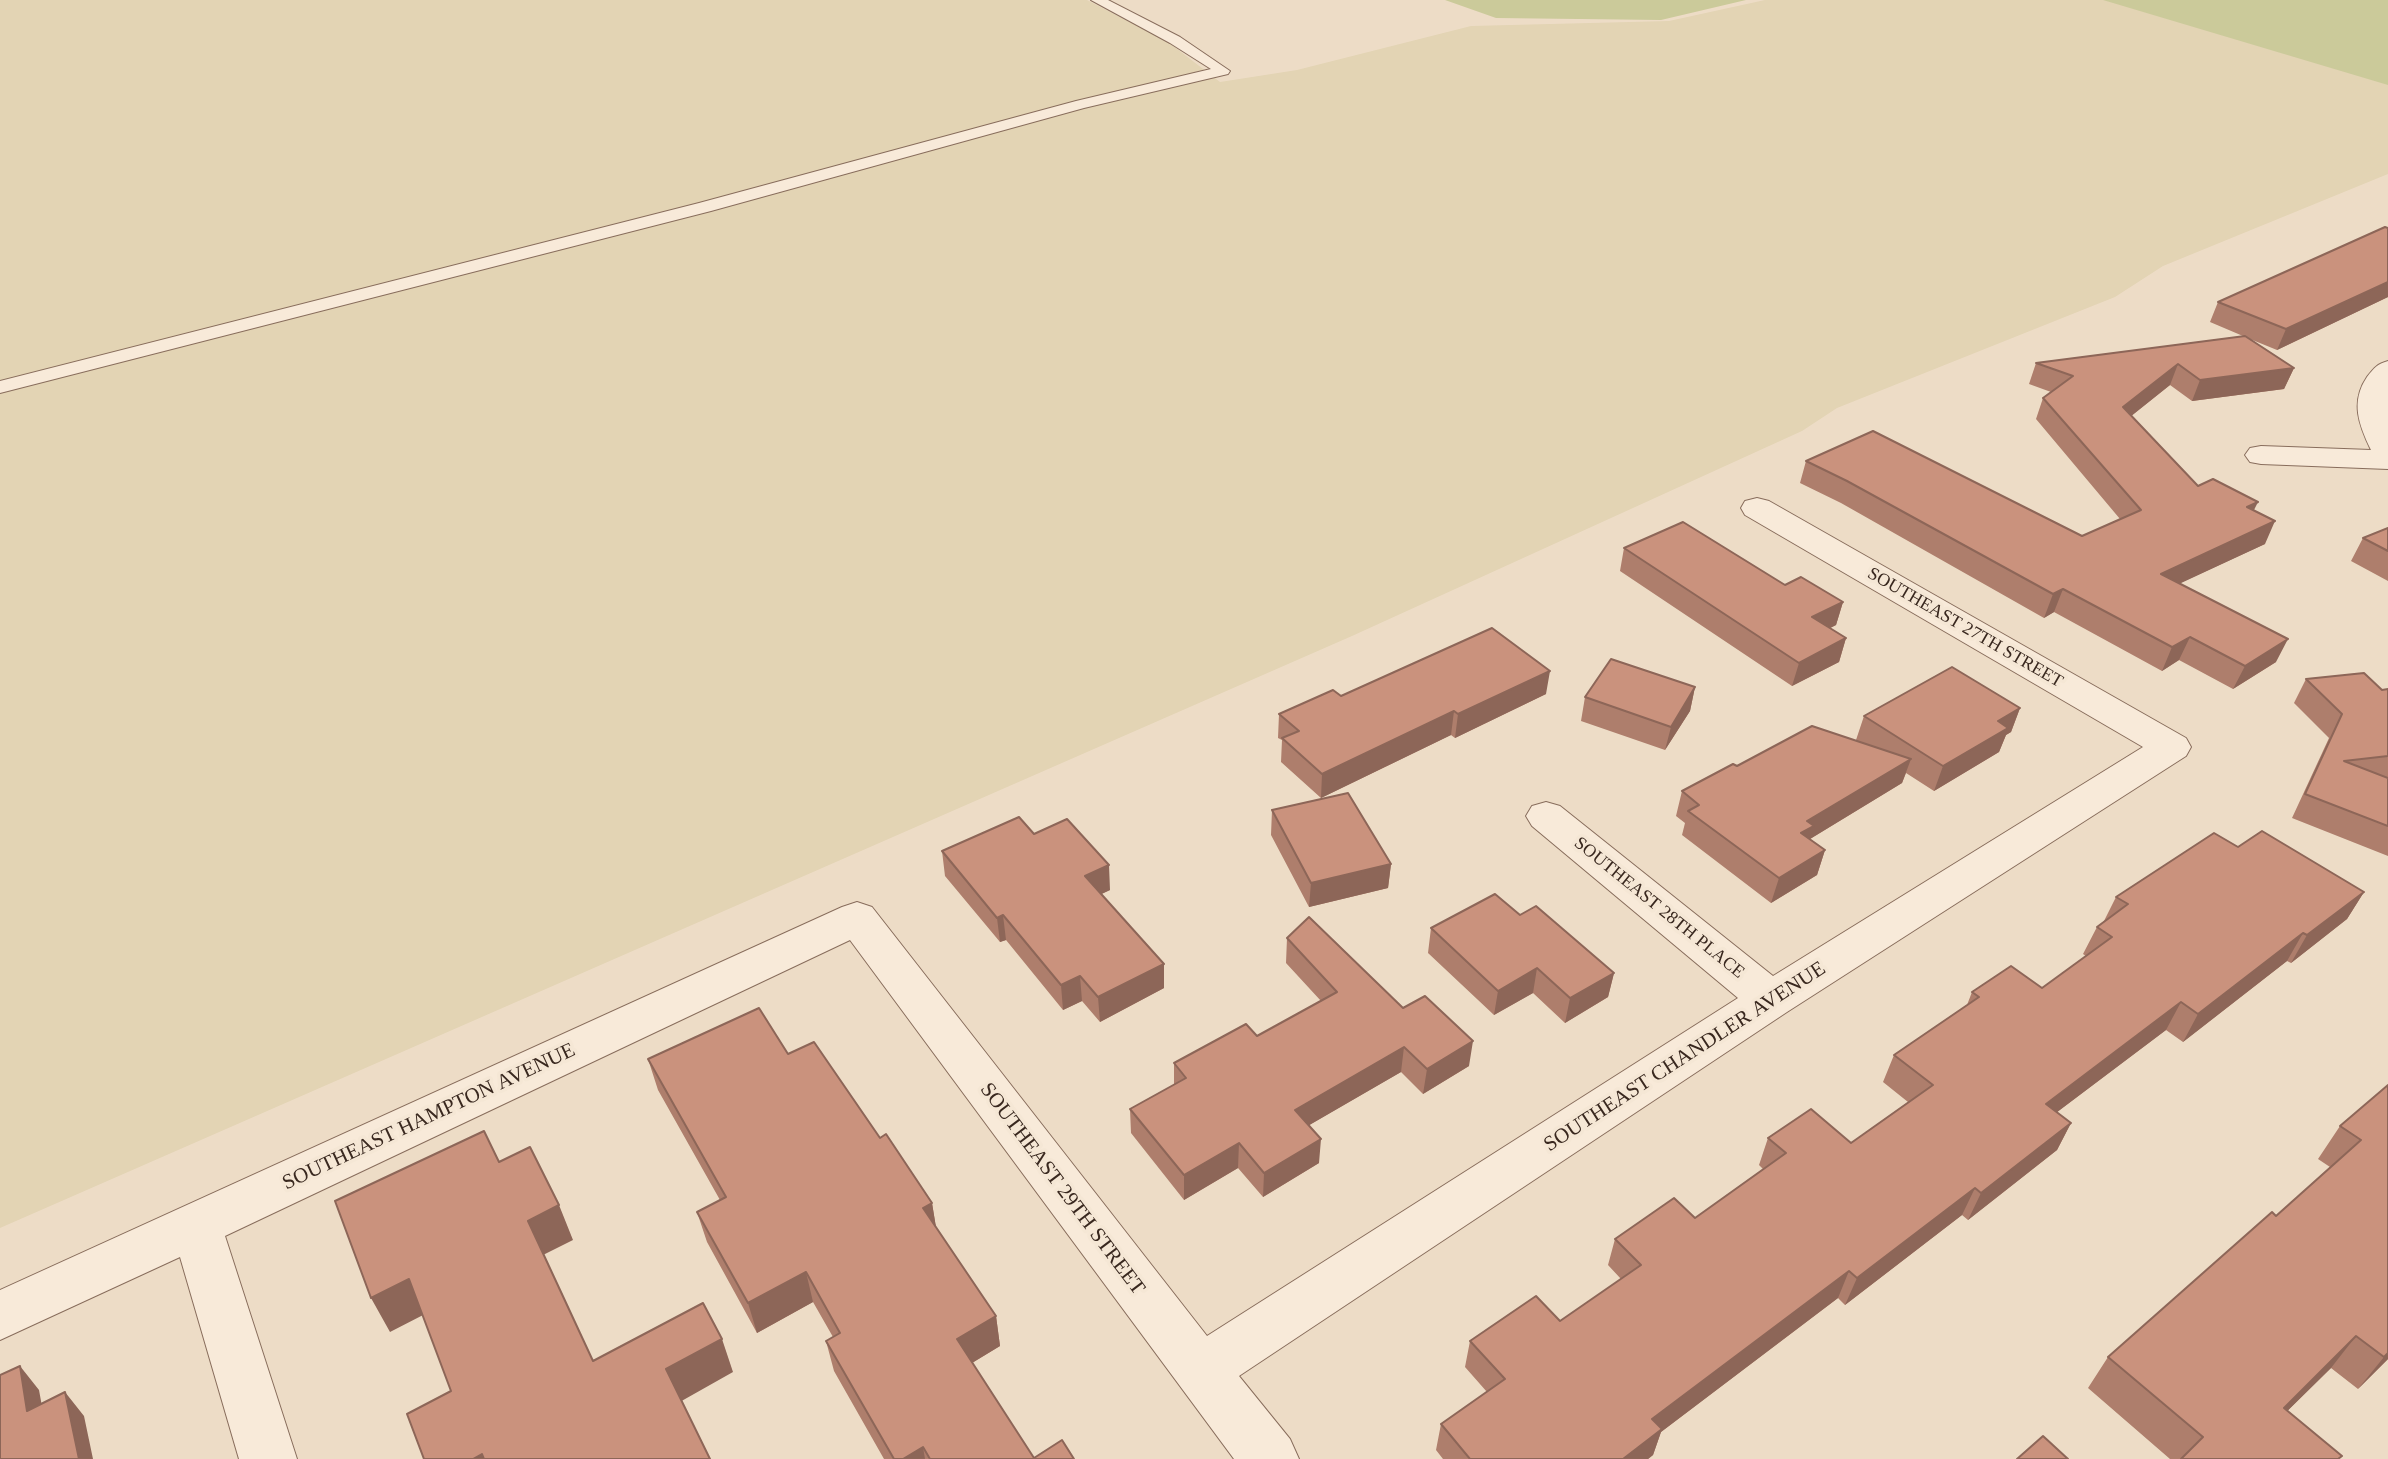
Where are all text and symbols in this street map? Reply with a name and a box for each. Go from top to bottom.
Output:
street label: SOUTHEAST 27TH STREET [1863,563,2067,693]
street label: SOUTHEAST 28TH PLACE [1569,833,1749,983]
street label: SOUTHEAST CHANDLER AVENUE [1539,956,1831,1158]
street label: SOUTHEAST HAMPTON AVENUE [279,1038,579,1196]
street label: SOUTHEAST 29TH STREET [974,1078,1150,1300]

